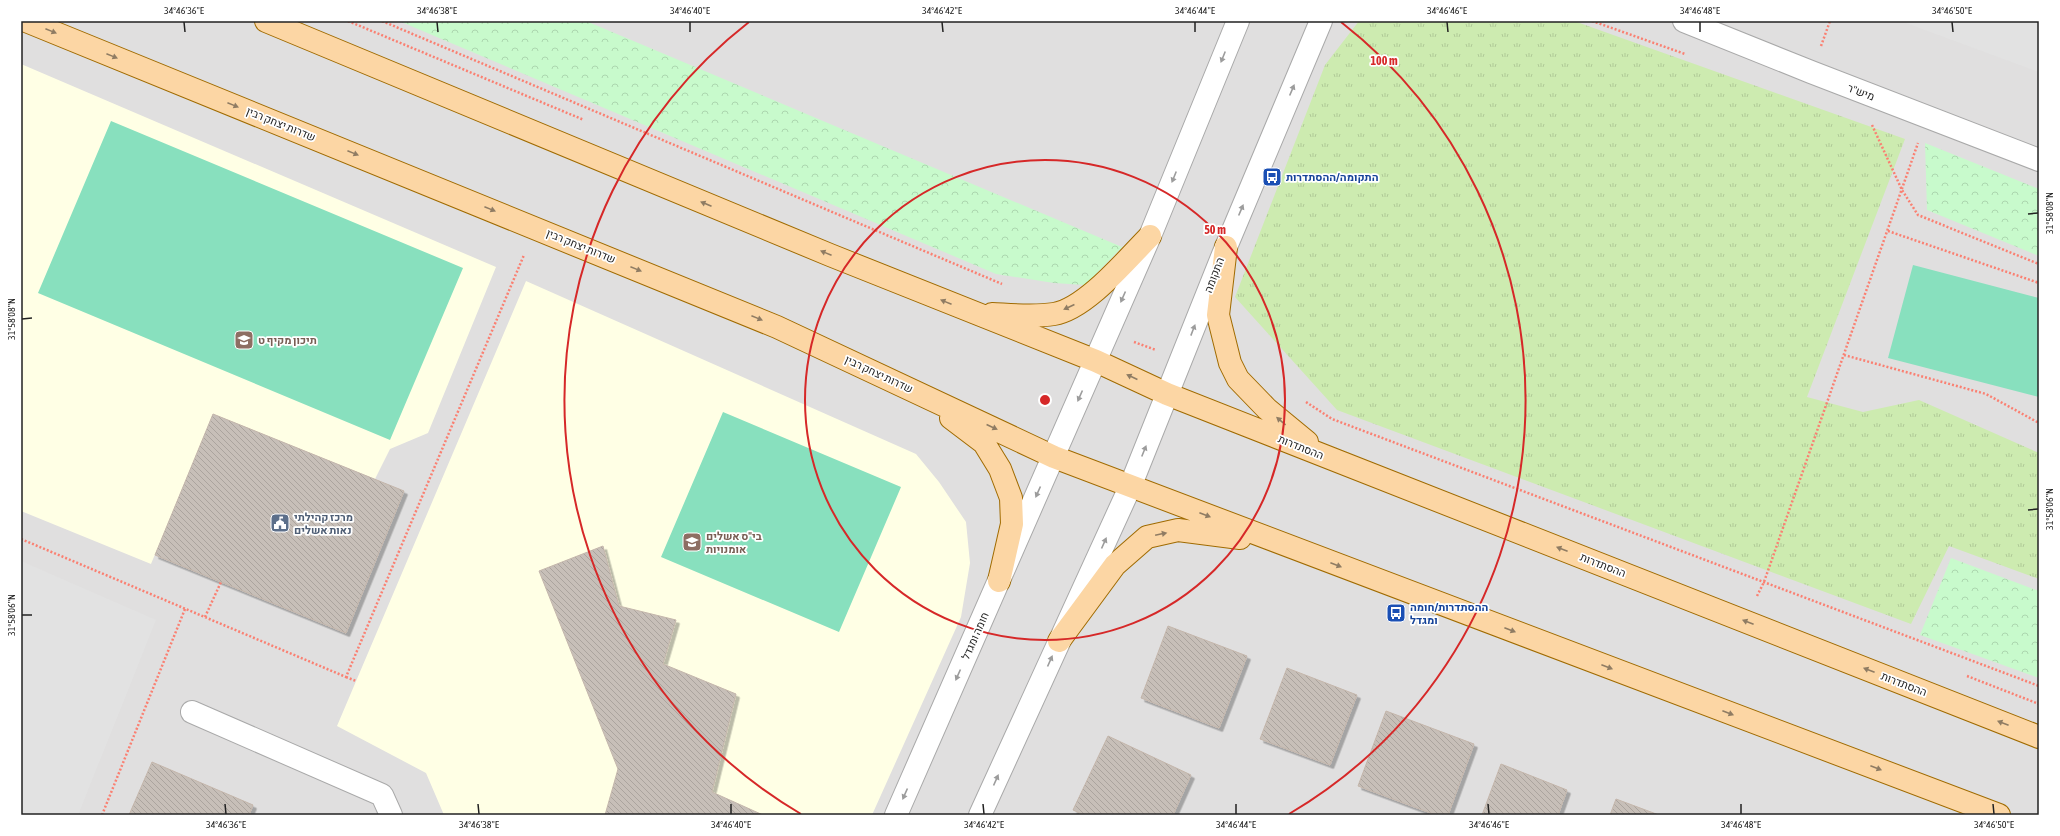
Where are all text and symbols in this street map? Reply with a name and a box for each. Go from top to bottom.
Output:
text: 34°46'36"E [164,5,205,16]
text: 34°46'38"E [417,5,458,16]
text: 34°46'40"E [670,5,711,16]
text: 34°46'42"E [922,5,963,16]
text: 34°46'44"E [1175,5,1216,16]
text: 34°46'46"E [1427,5,1468,16]
text: 34°46'48"E [1680,5,1721,16]
text: 34°46'50"E [1932,5,1973,16]
one-way arrow [45,29,57,35]
one-way arrow [1220,52,1226,63]
one-way arrow [107,53,119,59]
text: 100 m [1370,54,1398,68]
street label: מיש"ר [1846,81,1876,103]
one-way arrow [1290,83,1296,95]
one-way arrow [227,102,239,108]
street label: שדרות יצחק רבין [245,105,317,143]
one-way arrow [348,151,360,157]
bus stop icon: התקומה/ההסתדרות [1261,166,1283,188]
place label: התקומה/ההסתדרות [1286,171,1379,183]
one-way arrow [1171,172,1177,183]
text: 31°58'08"N [2044,192,2055,234]
one-way arrow [699,200,711,206]
one-way arrow [1239,203,1245,215]
one-way arrow [485,206,496,212]
text: 50 m [1204,223,1226,237]
street label: שדרות יצחק רבין [545,227,617,265]
one-way arrow [819,250,831,256]
street label: התקומה [1202,256,1226,294]
one-way arrow [631,266,642,272]
one-way arrow [1120,292,1126,304]
text: 31°58'08"N [6,298,17,340]
one-way arrow [940,298,952,304]
one-way arrow [1063,304,1074,310]
one-way arrow [751,315,762,321]
one-way arrow [1190,324,1196,336]
school or university icon: תיכון מקיף ט [233,329,255,351]
place label: תיכון מקיף ט [258,334,317,346]
street label: שדרות יצחק רבין [843,353,915,395]
one-way arrow [1126,374,1137,380]
one-way arrow [1077,391,1083,402]
centre of rings [1038,393,1052,407]
one-way arrow [1276,416,1287,425]
one-way arrow [986,424,997,430]
street label: ההסתדרות [1276,432,1326,462]
one-way arrow [1141,445,1147,456]
one-way arrow [1035,487,1041,498]
text: 31°58'06"N [2044,488,2055,530]
place label: מרכז קהילתי נאות אשלים [294,511,353,536]
public building icon: מרכז קהילתי נאות אשלים [269,512,291,534]
one-way arrow [1200,513,1212,519]
place label: בי"ס אשלים אומנויות [706,530,762,555]
one-way arrow [1155,530,1167,536]
school or university icon: בי"ס אשלים אומנויות [681,531,703,553]
one-way arrow [1101,537,1107,548]
one-way arrow [1555,546,1567,552]
street label: ההסתדרות [1578,551,1628,579]
one-way arrow [1331,562,1343,568]
text: 31°58'06"N [6,594,17,636]
place label: ההסתדרות/חומה ומגדל [1410,601,1489,626]
bus stop icon: ההסתדרות/חומה ומגדל [1385,602,1407,624]
street label: חומה ומגדל [959,610,991,662]
one-way arrow [1741,619,1753,625]
one-way arrow [1505,628,1517,634]
one-way arrow [1047,656,1053,667]
one-way arrow [1601,664,1613,670]
one-way arrow [1863,667,1874,673]
one-way arrow [955,670,961,681]
street label: ההסתדרות [1879,670,1929,698]
one-way arrow [1723,710,1735,716]
one-way arrow [1996,719,2008,725]
one-way arrow [1870,766,1882,772]
one-way arrow [993,774,999,785]
one-way arrow [902,789,908,801]
text: 34°46'36"E [206,819,247,830]
text: 34°46'38"E [459,819,500,830]
text: 34°46'40"E [711,819,752,830]
text: 34°46'42"E [964,819,1005,830]
text: 34°46'44"E [1216,819,1257,830]
text: 34°46'46"E [1469,819,1510,830]
text: 34°46'48"E [1721,819,1762,830]
text: 34°46'50"E [1974,819,2015,830]

